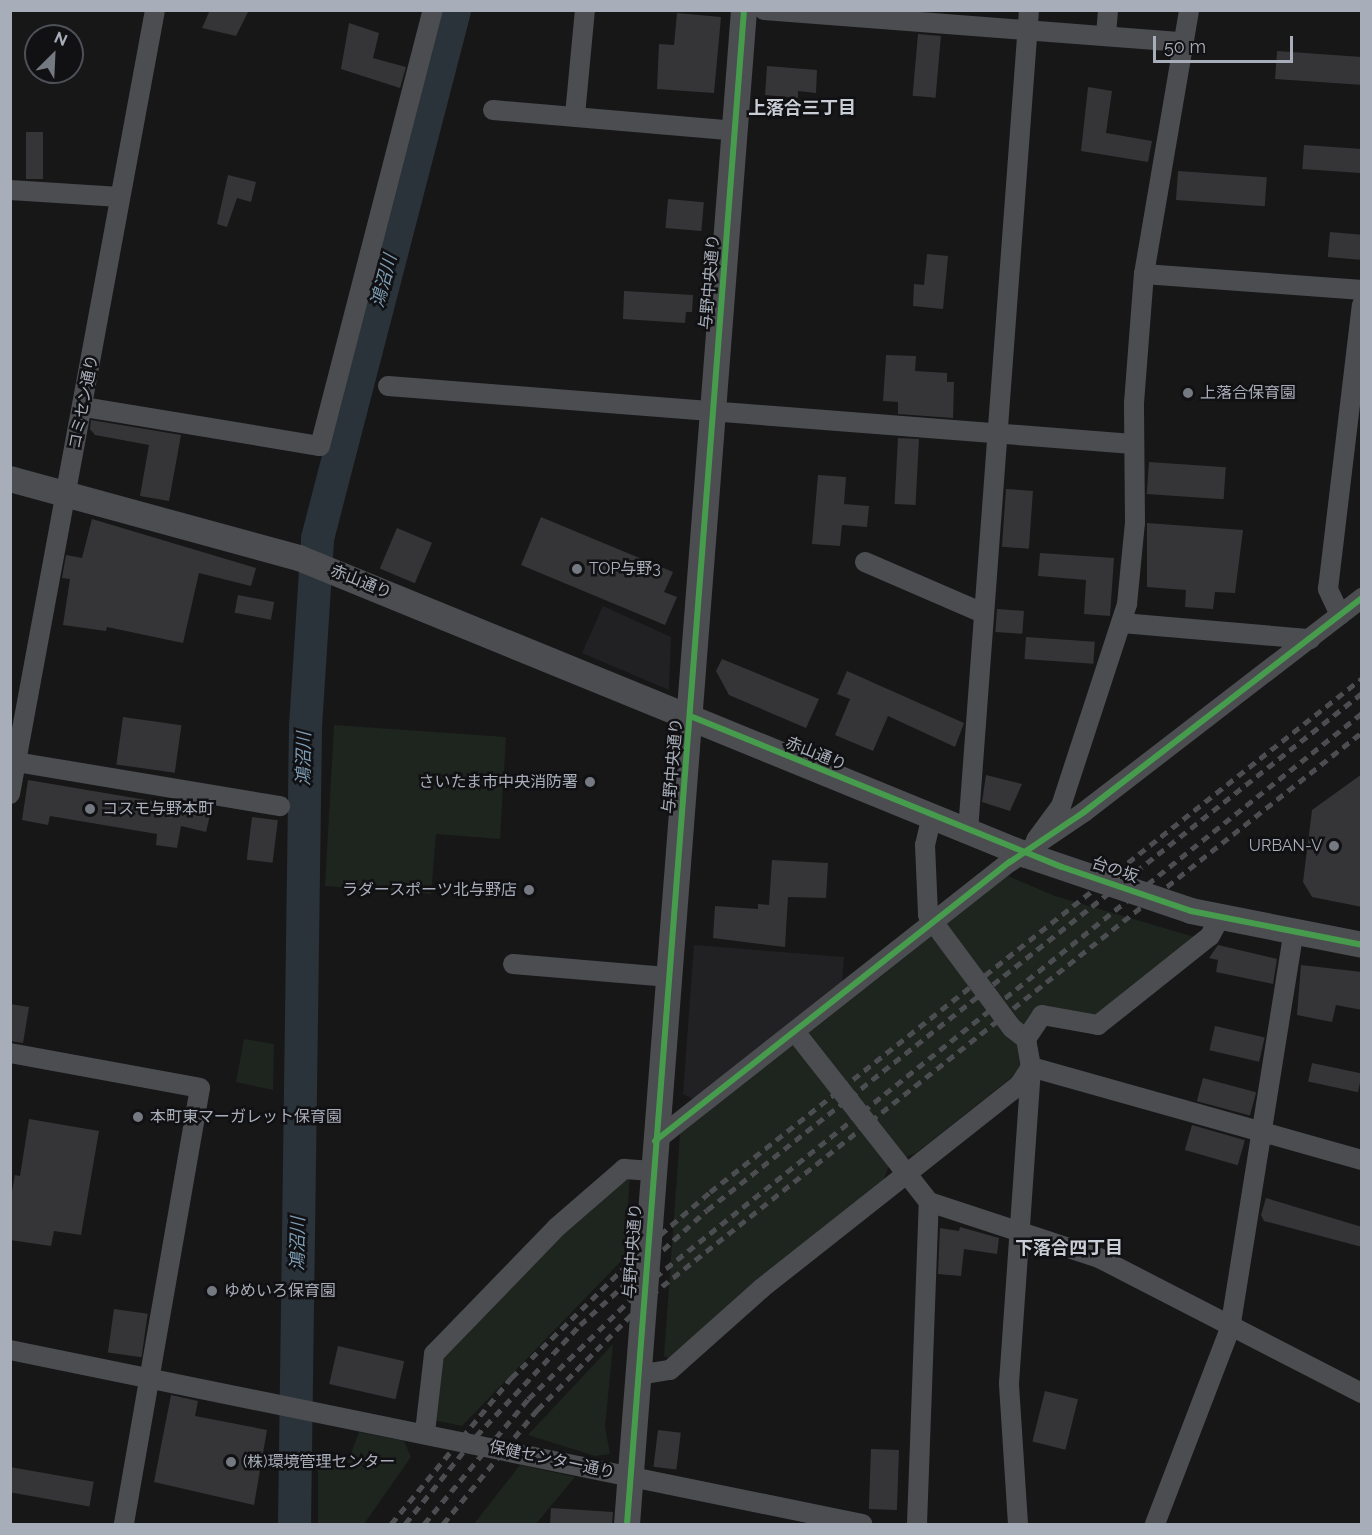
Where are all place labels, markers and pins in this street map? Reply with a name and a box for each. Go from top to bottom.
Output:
place label: 上落合保育園 [1200,383,1296,403]
marker: 上落合保育園 [1181,386,1195,400]
place label: TOP与野3 [589,559,661,579]
marker: TOP与野3 [570,562,584,576]
place label: さいたま市中央消防署 [418,772,578,792]
marker: さいたま市中央消防署 [583,775,597,789]
place label: コスモ与野本町 [102,799,214,819]
marker: コスモ与野本町 [83,802,97,816]
place label: URBAN-V [1249,836,1322,856]
marker: URBAN-V [1327,839,1341,853]
place label: ラダースポーツ北与野店 [341,880,517,900]
marker: ラダースポーツ北与野店 [522,883,536,897]
place label: 本町東マーガレット保育園 [150,1107,342,1127]
marker: 本町東マーガレット保育園 [131,1110,145,1124]
place label: ゆめいろ保育園 [224,1281,336,1301]
marker: ゆめいろ保育園 [205,1284,219,1298]
place label: (株)環境管理センター [243,1452,396,1472]
marker: (株)環境管理センター [224,1455,238,1469]

